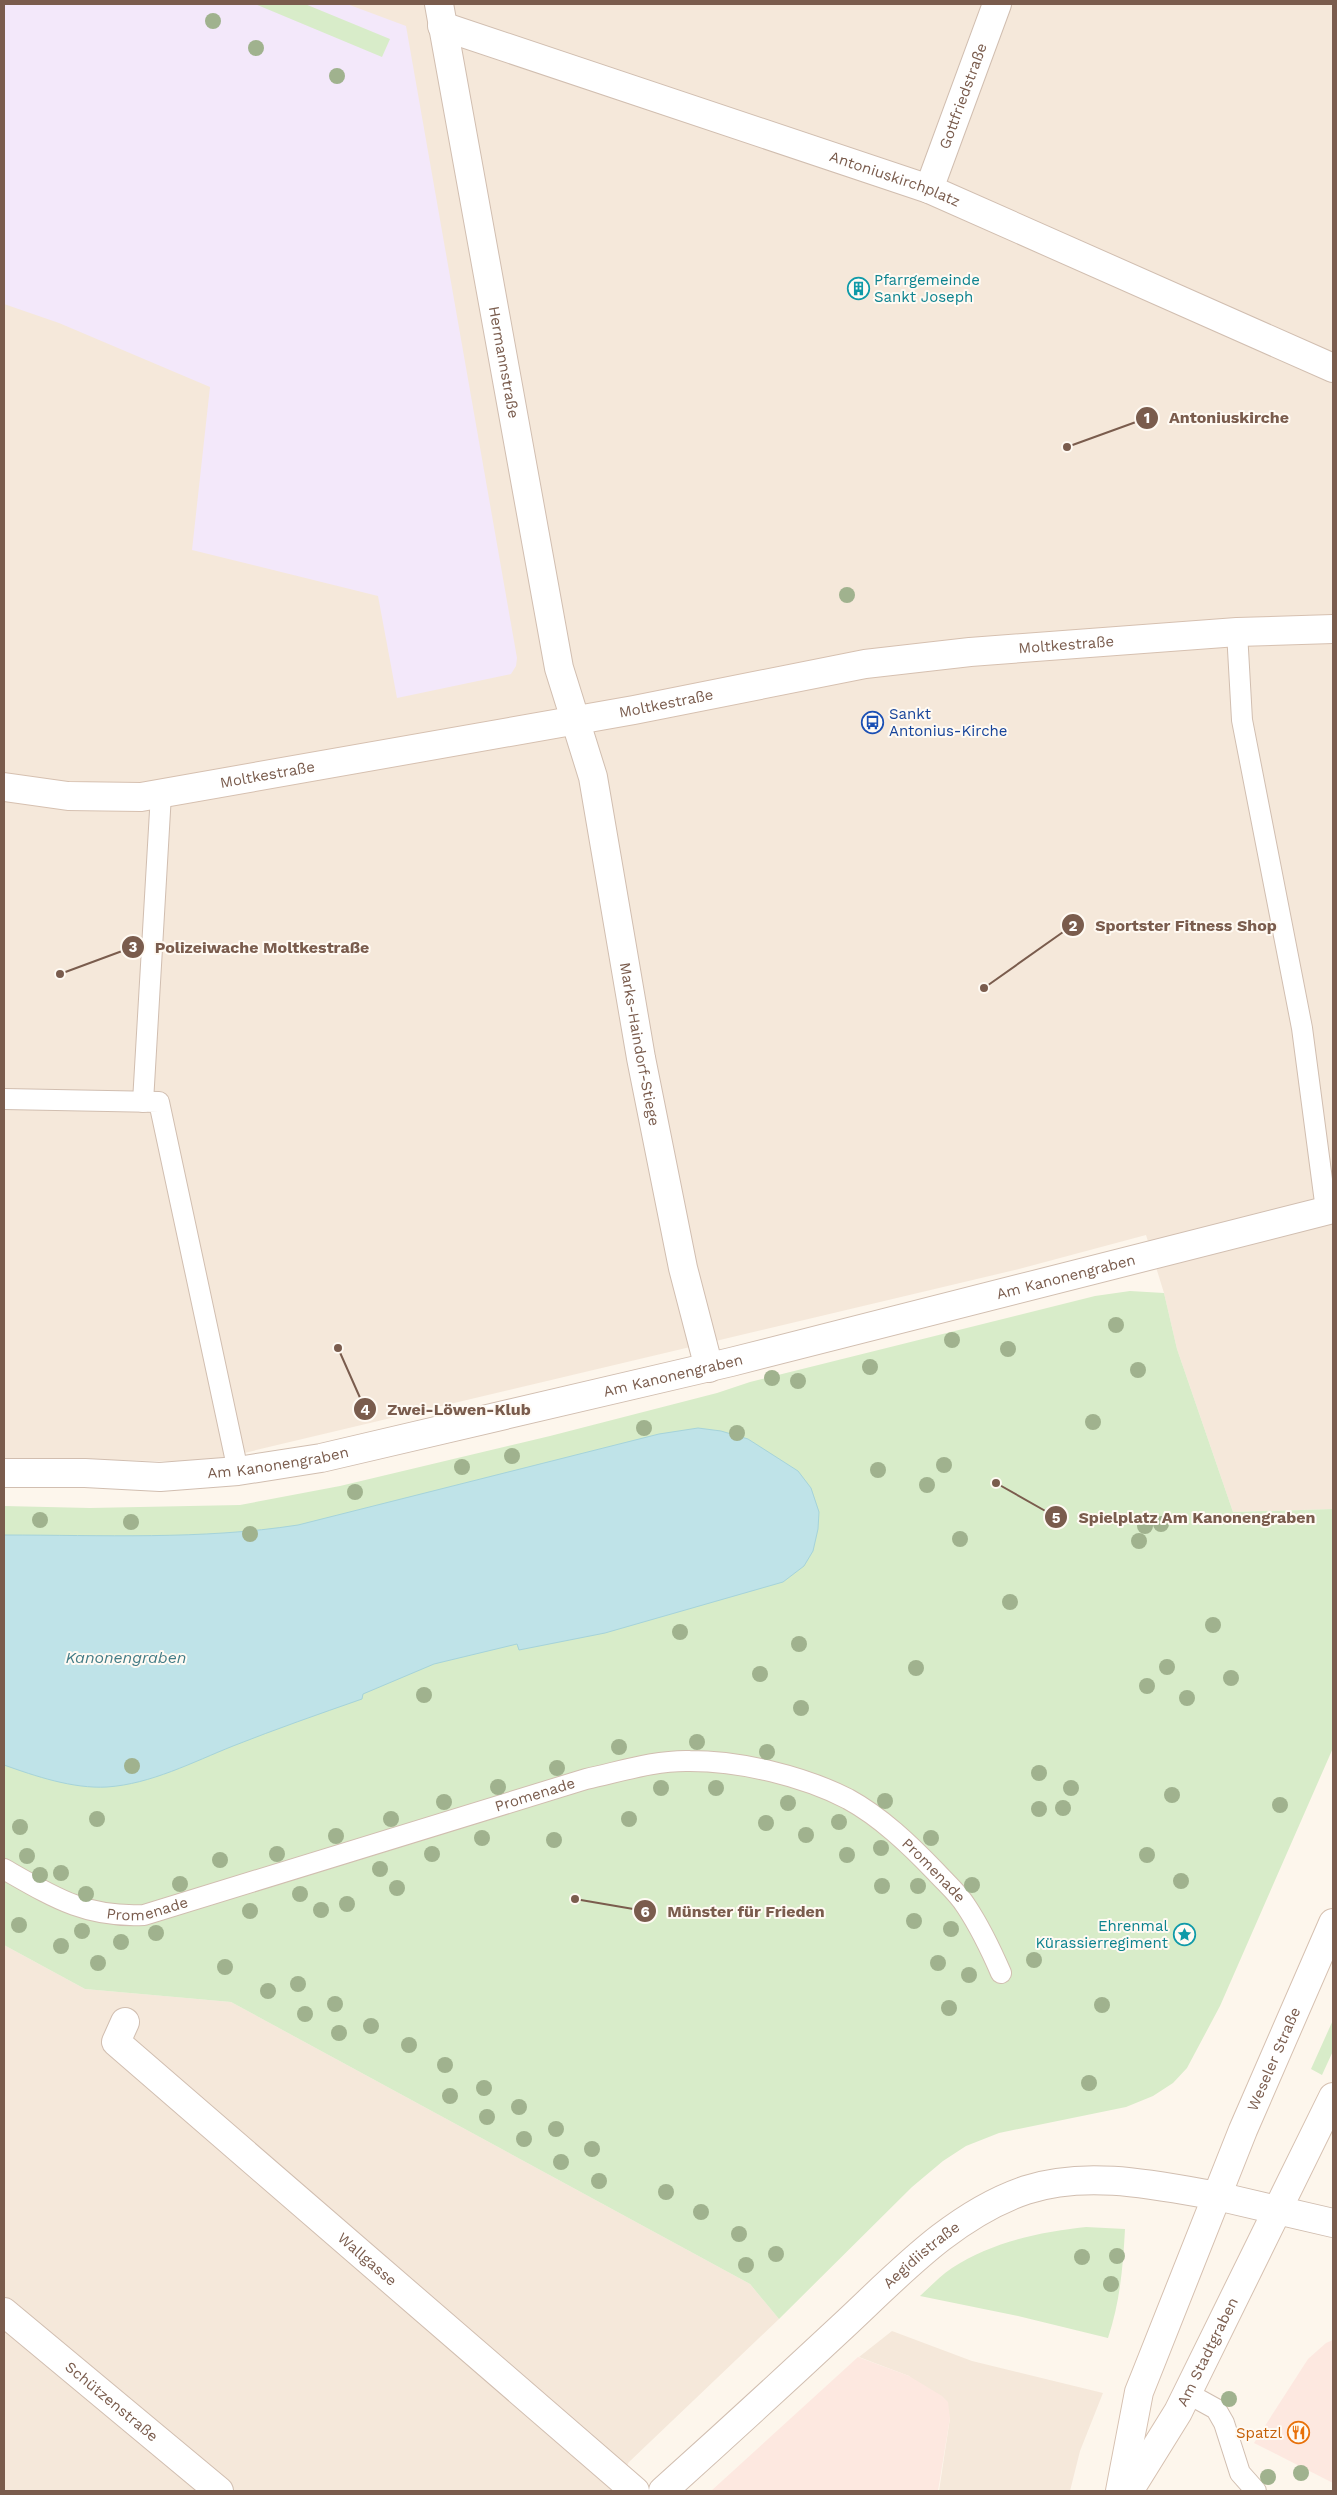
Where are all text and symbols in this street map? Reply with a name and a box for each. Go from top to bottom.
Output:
street label: Gottfriedstraße [935,41,991,152]
street label: Antoniuskirchplatz [827,147,963,211]
place label: Pfarrgemeinde Sankt Joseph [874,271,980,306]
building icon: Pfarrgemeinde Sankt Joseph [846,277,870,301]
street label: Hermannstraße [485,305,523,420]
callout: Antoniuskirche [1134,402,1299,433]
text: Antoniuskirche [1169,408,1289,427]
text: 1 [1144,409,1150,427]
street label: Moltkestraße [1018,632,1115,657]
street label: Moltkestraße [618,685,715,721]
place label: Sankt Antonius-Kirche [889,705,1008,740]
bus stop icon: Sankt Antonius-Kirche [861,711,885,735]
street label: Moltkestraße [219,758,316,792]
callout: Sportster Fitness Shop [1060,910,1287,941]
text: Sportster Fitness Shop [1095,916,1277,935]
text: 2 [1069,917,1078,935]
callout: Polizeiwache Moltkestraße [120,932,380,963]
text: 3 [129,938,138,956]
text: Polizeiwache Moltkestraße [155,938,369,957]
street label: Marks-Haindorf-Stiege [616,961,663,1127]
street label: Am Kanonengraben [994,1251,1137,1303]
street label: Am Kanonengraben [602,1350,745,1401]
callout: Zwei-Löwen-Klub [352,1394,541,1425]
text: Zwei-Löwen-Klub [387,1400,531,1419]
text: 4 [360,1401,370,1419]
street label: Am Kanonengraben [207,1443,350,1482]
callout: Spielplatz Am Kanonengraben [1044,1502,1326,1533]
text: Spielplatz Am Kanonengraben [1079,1508,1315,1527]
text: 5 [1052,1509,1061,1527]
water label: Kanonengraben [66,1648,186,1667]
street label: Promenade [493,1774,577,1815]
street label: Promenade [898,1834,969,1906]
street label: Promenade [105,1893,190,1924]
callout: Münster für Frieden [632,1896,835,1927]
text: Münster für Frieden [667,1902,825,1921]
text: 6 [640,1903,650,1921]
place label: Ehrenmal Kürassierregiment [1035,1917,1169,1952]
place icon: Ehrenmal Kürassierregiment [1172,1923,1196,1947]
street label: Weseler Straße [1243,2004,1304,2114]
street label: Aegidiistraße [879,2218,963,2292]
street label: Wallgasse [334,2229,400,2290]
street label: Am Stadtgraben [1173,2294,1242,2409]
street label: Schützenstraße [62,2358,162,2445]
restaurant icon: Spatzl [1286,2421,1310,2445]
place label: Spatzl [1236,2424,1282,2442]

